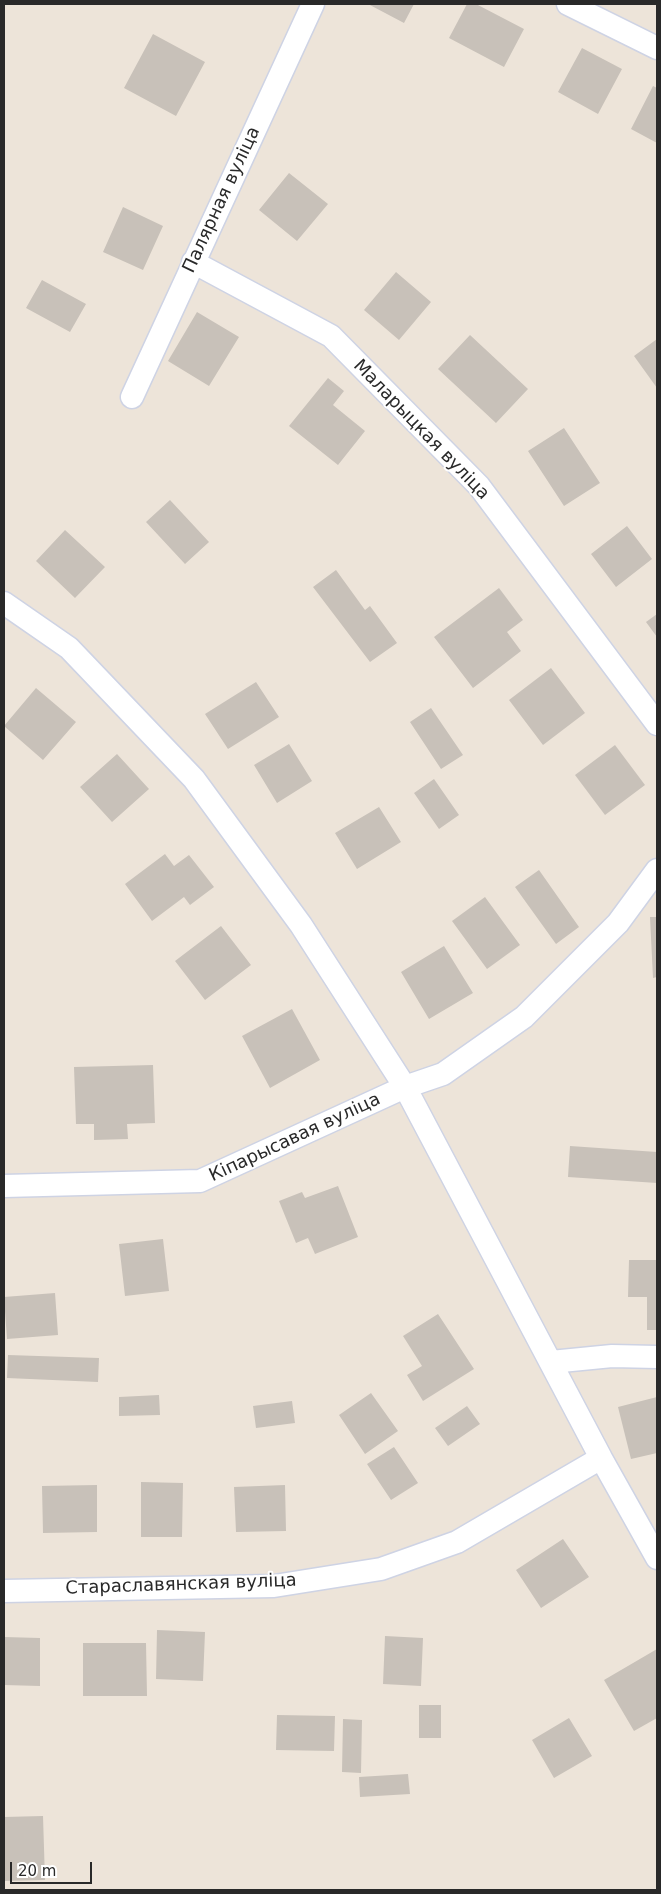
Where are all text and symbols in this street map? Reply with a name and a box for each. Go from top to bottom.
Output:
street label: Палярная вуліца [179,124,265,276]
street label: Маларыцкая вуліца [348,355,494,505]
street label: Кіпарысавая вуліца [206,1089,384,1187]
street label: Стараславянская вуліца [65,1570,297,1600]
scale bar [12,1852,95,1884]
text: 20 m [18,1862,56,1880]

